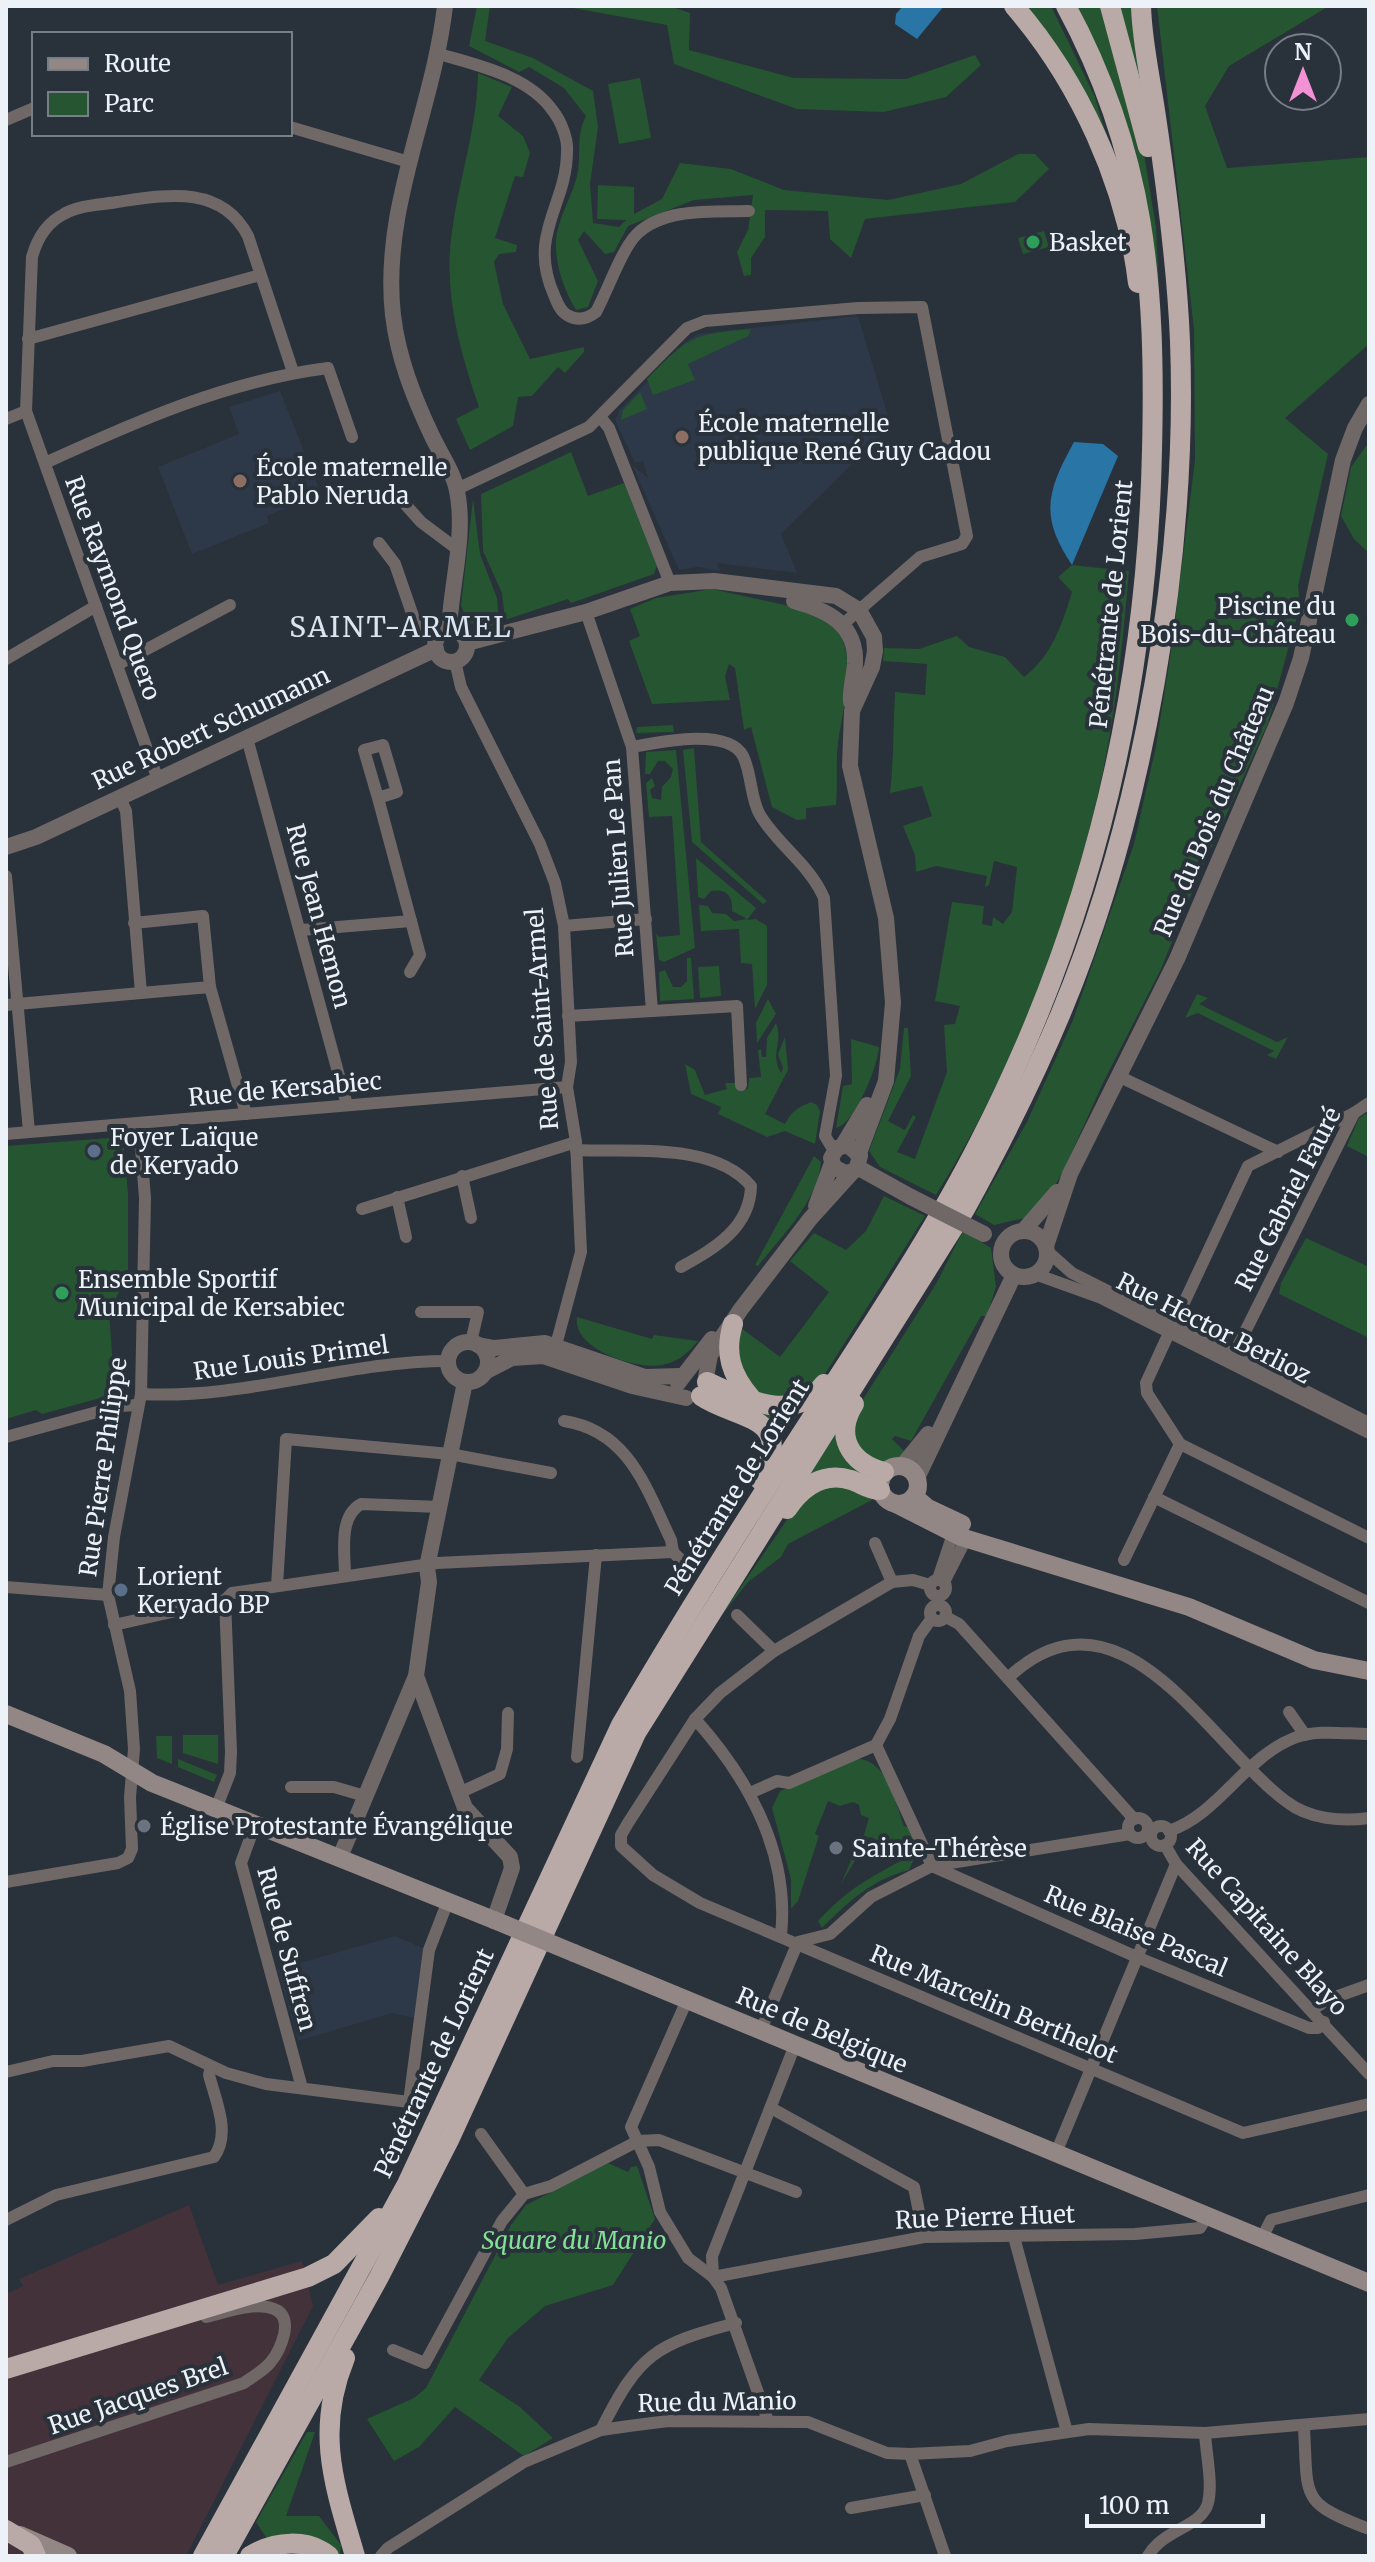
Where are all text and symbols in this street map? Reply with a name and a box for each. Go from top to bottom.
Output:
legend [32,32,292,136]
north arrow [1263,32,1343,112]
text: N [1294,38,1312,66]
text: Route [104,48,171,79]
text: Parc [104,88,154,119]
place label: Basket [1049,227,1127,258]
marker: Basket [1024,233,1042,251]
place label: École maternelle publique René Guy Cadou [698,407,991,467]
marker: École maternelle publique René Guy Cadou [673,428,691,446]
place label: École maternelle Pablo Neruda [256,451,447,511]
street label: Rue Raymond Quero [58,472,168,704]
marker: École maternelle Pablo Neruda [231,472,249,490]
street label: Pénétrante de Lorient [1083,478,1140,730]
place label: Piscine du Bois-du-Château [1140,591,1336,650]
district label: SAINT-ARMEL [289,609,513,645]
marker: Piscine du Bois-du-Château [1343,611,1361,629]
street label: Rue Robert Schumann [87,659,335,797]
street label: Rue du Bois du Château [1147,681,1281,941]
street label: Rue Julien Le Pan [596,758,640,958]
street label: Rue Jean Hemon [279,820,359,1012]
street label: Rue de Saint-Armel [519,907,565,1131]
street label: Rue de Kersabiec [187,1065,383,1113]
street label: Rue Gabriel Fauré [1228,1102,1348,1296]
place label: Foyer Laïque de Keryado [110,1122,258,1181]
marker: Foyer Laïque de Keryado [85,1142,103,1160]
place label: Ensemble Sportif Municipal de Kersabiec [78,1264,345,1323]
street label: Rue Hector Berlioz [1112,1266,1316,1390]
marker: Ensemble Sportif Municipal de Kersabiec [53,1284,71,1302]
street label: Rue Louis Primel [192,1329,390,1387]
street label: Rue Pierre Philippe [72,1356,134,1578]
street label: Pénétrante de Lorient [658,1372,817,1601]
place label: Lorient Keryado BP [137,1561,270,1620]
marker: Lorient Keryado BP [112,1581,130,1599]
place label: Église Protestante Évangélique [160,1810,513,1842]
marker: Église Protestante Évangélique [135,1817,153,1835]
street label: Rue Capitaine Blayo [1179,1832,1355,2022]
place label: Sainte-Thérèse [852,1833,1027,1864]
marker: Sainte-Thérèse [827,1839,845,1857]
street label: Rue de Suffren [250,1864,324,2035]
street label: Rue Blaise Pascal [1040,1878,1232,1984]
street label: Rue Marcelin Berthelot [866,1938,1123,2070]
street label: Pénétrante de Lorient [367,1943,501,2183]
street label: Rue de Belgique [732,1980,912,2080]
street label: Rue Pierre Huet [894,2198,1076,2236]
park label: Square du Manio [482,2225,666,2256]
street label: Rue Jacques Brel [44,2351,232,2441]
street label: Rue du Manio [637,2385,797,2419]
scale bar [1087,2478,1263,2528]
text: 100 m [1099,2490,1170,2521]

